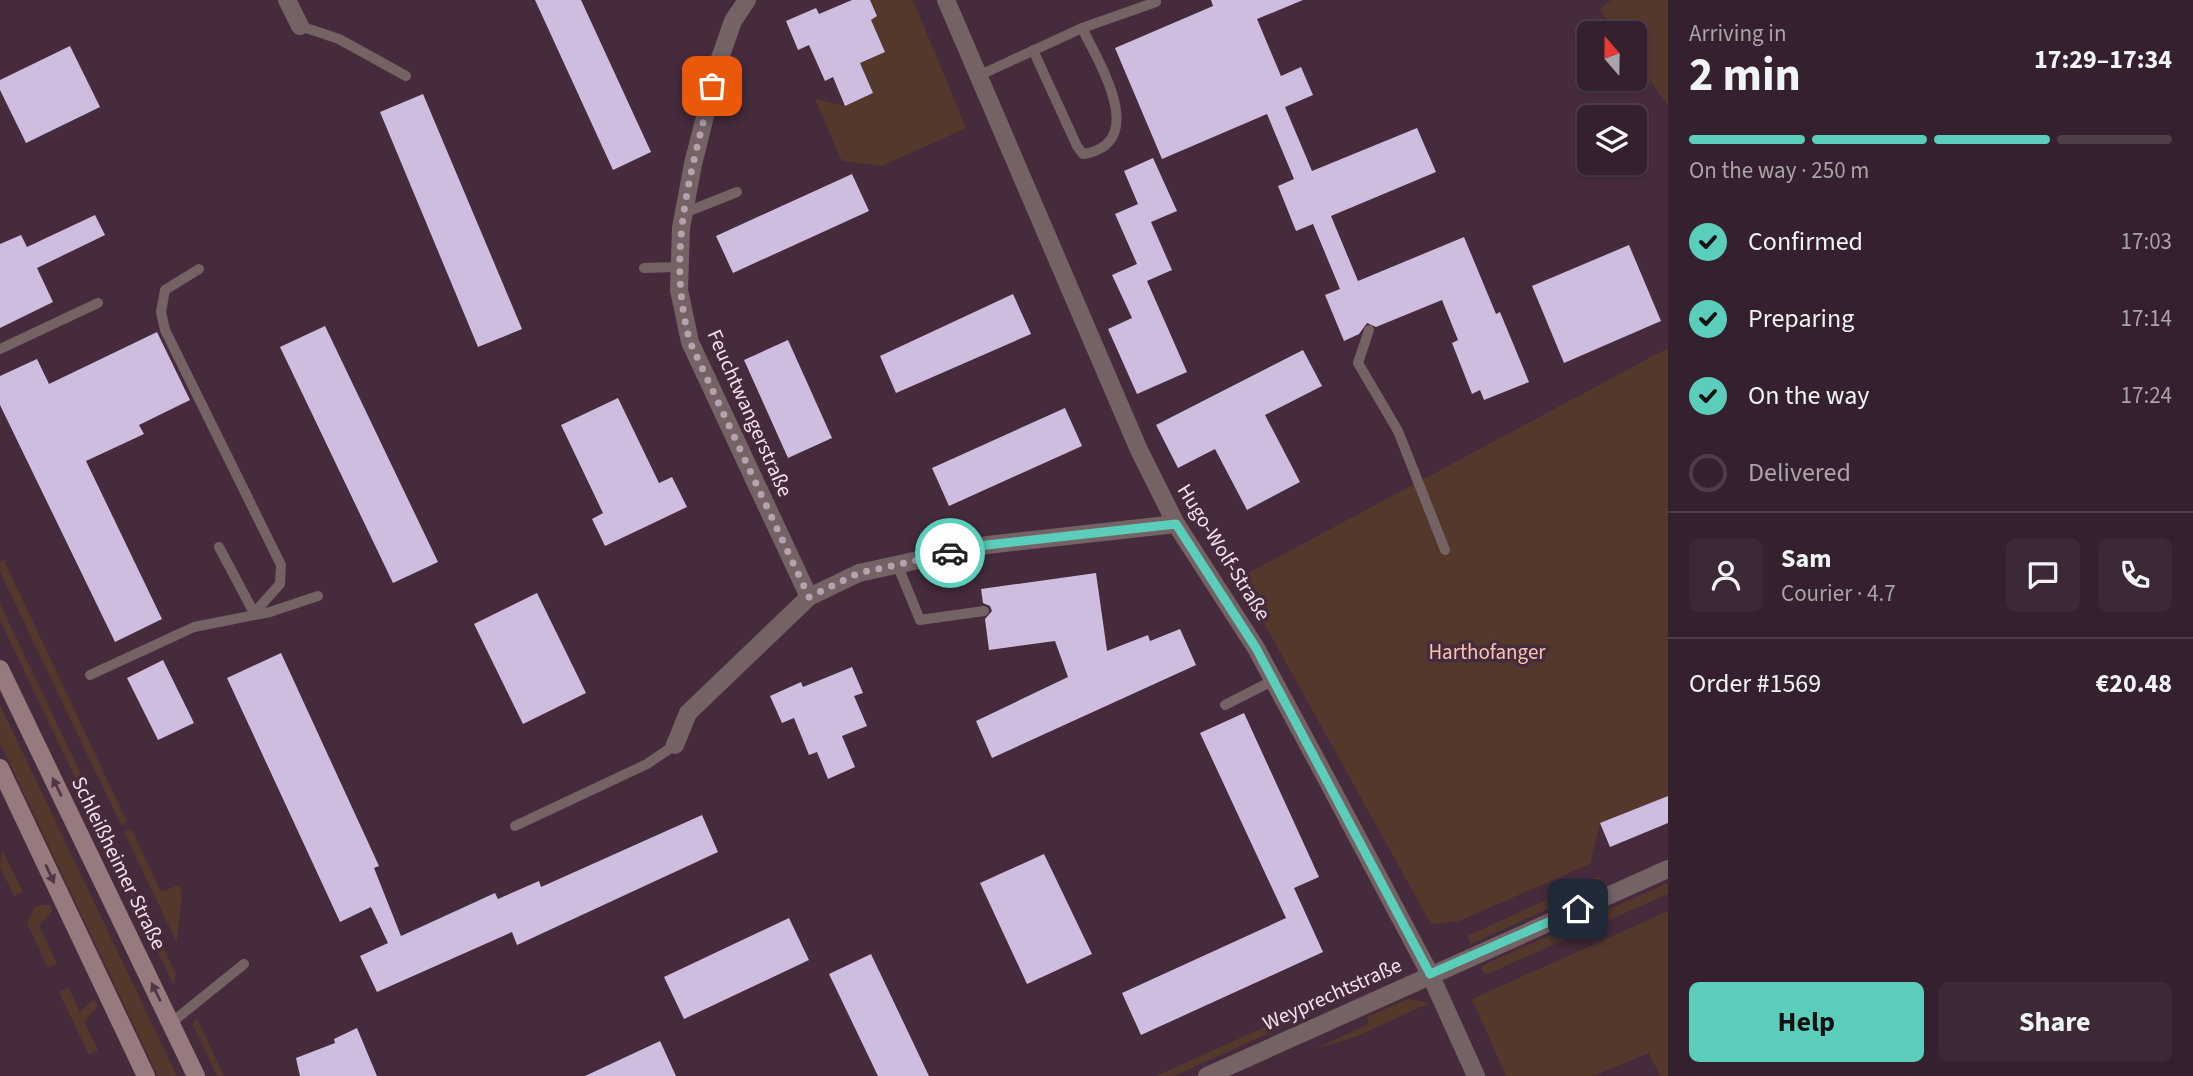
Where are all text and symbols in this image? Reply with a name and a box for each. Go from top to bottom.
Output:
text: Arriving in [1689,17,1787,50]
north arrow [1577,21,1647,91]
map controls [1577,21,1647,175]
text: 17:29–17:34 [2034,41,2172,78]
text: 2 min [1689,43,1801,108]
pin [682,56,742,116]
icon: bag [693,67,731,105]
button: layers [1577,105,1647,175]
text: On the way · 250 m [1689,154,1869,187]
icon: check [1689,223,1727,261]
text: Confirmed [1748,223,1863,260]
text: 17:03 [2121,225,2172,258]
icon: check [1689,300,1727,338]
text: Preparing [1748,300,1854,337]
text: 17:14 [2121,302,2172,335]
street label: Feuchtwangerstraße [700,325,800,501]
icon: check [1689,377,1727,415]
text: On the way [1748,377,1869,414]
text: 17:24 [2121,379,2172,412]
text: Delivered [1748,454,1851,491]
street label: Hugo-Wolf-Straße [1170,478,1278,626]
courier [915,518,985,588]
icon: car [931,534,969,572]
button: person [1689,538,1763,612]
button: chat [2006,538,2080,612]
button: phone [2098,538,2172,612]
text: Sam [1781,540,1831,577]
text: Courier · 4.7 [1781,577,1896,610]
park label: Harthofanger [1428,637,1546,667]
text: Order #1569 [1689,665,1821,702]
text: €20.48 [2096,665,2172,702]
street label: Schleißheimer Straße [64,771,174,955]
one-way arrow [51,777,63,797]
one-way arrow [44,864,56,884]
pin [1548,879,1608,939]
icon: home [1559,890,1597,928]
street label: Weyprechtstraße [1258,950,1406,1038]
one-way arrow [150,982,162,1002]
button: Help [1689,982,1924,1062]
button: Share [1938,982,2172,1062]

